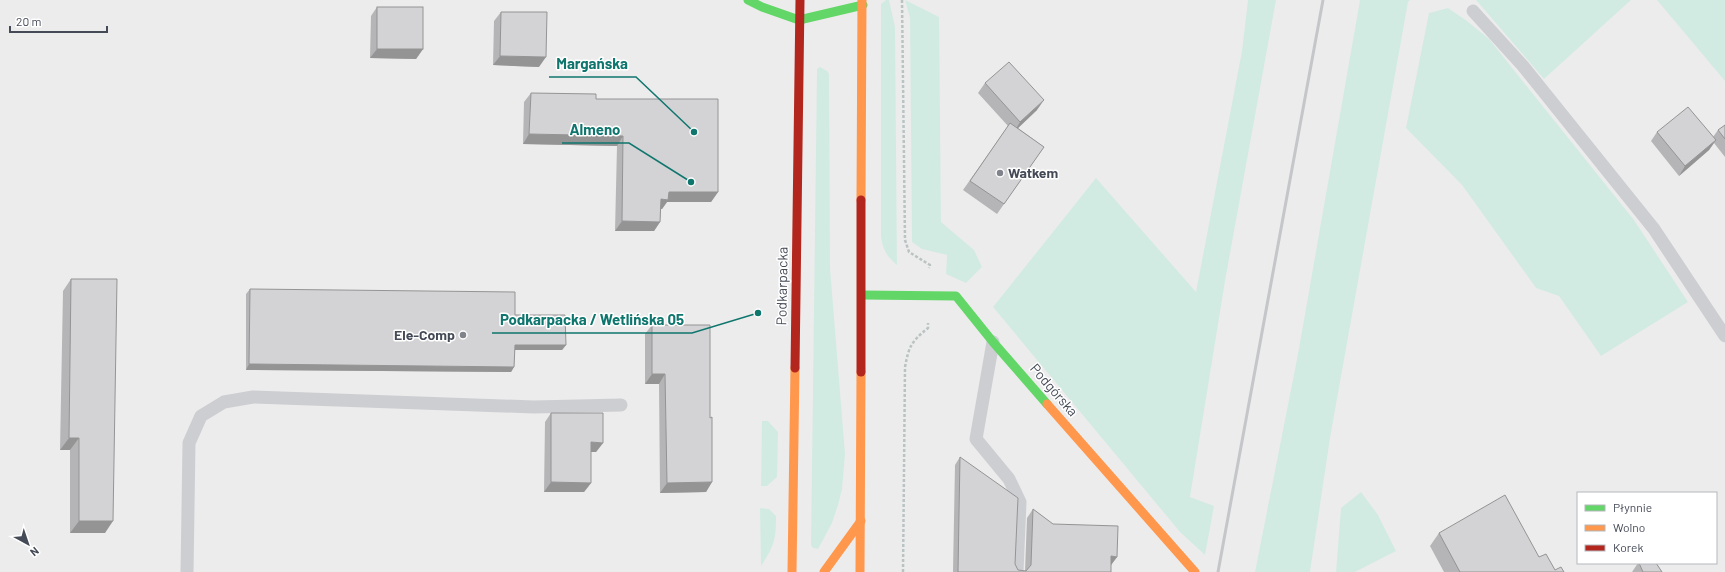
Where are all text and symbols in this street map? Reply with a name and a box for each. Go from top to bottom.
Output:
scale bar [10,8,107,34]
text: 20 m [16,14,42,28]
callout: Margańska [549,50,636,77]
text: Margańska [556,54,628,72]
callout: Almeno [562,116,629,143]
text: Almeno [570,120,620,138]
place label: Watkem [1008,164,1058,181]
marker: Watkem [995,168,1005,178]
street label: Podkarpacka [772,247,791,325]
callout: Podkarpacka / Wetlińska 05 [492,306,692,333]
text: Podkarpacka / Wetlińska 05 [500,310,684,328]
place label: Ele-Comp [394,326,455,343]
marker: Ele-Comp [458,330,468,340]
street label: Podgórska [1027,360,1082,419]
legend [1577,492,1717,564]
text: Płynnie [1613,500,1652,514]
text: Wolno [1613,520,1645,534]
north arrow [8,524,48,564]
text: Korek [1613,540,1643,554]
text: N [28,545,42,559]

